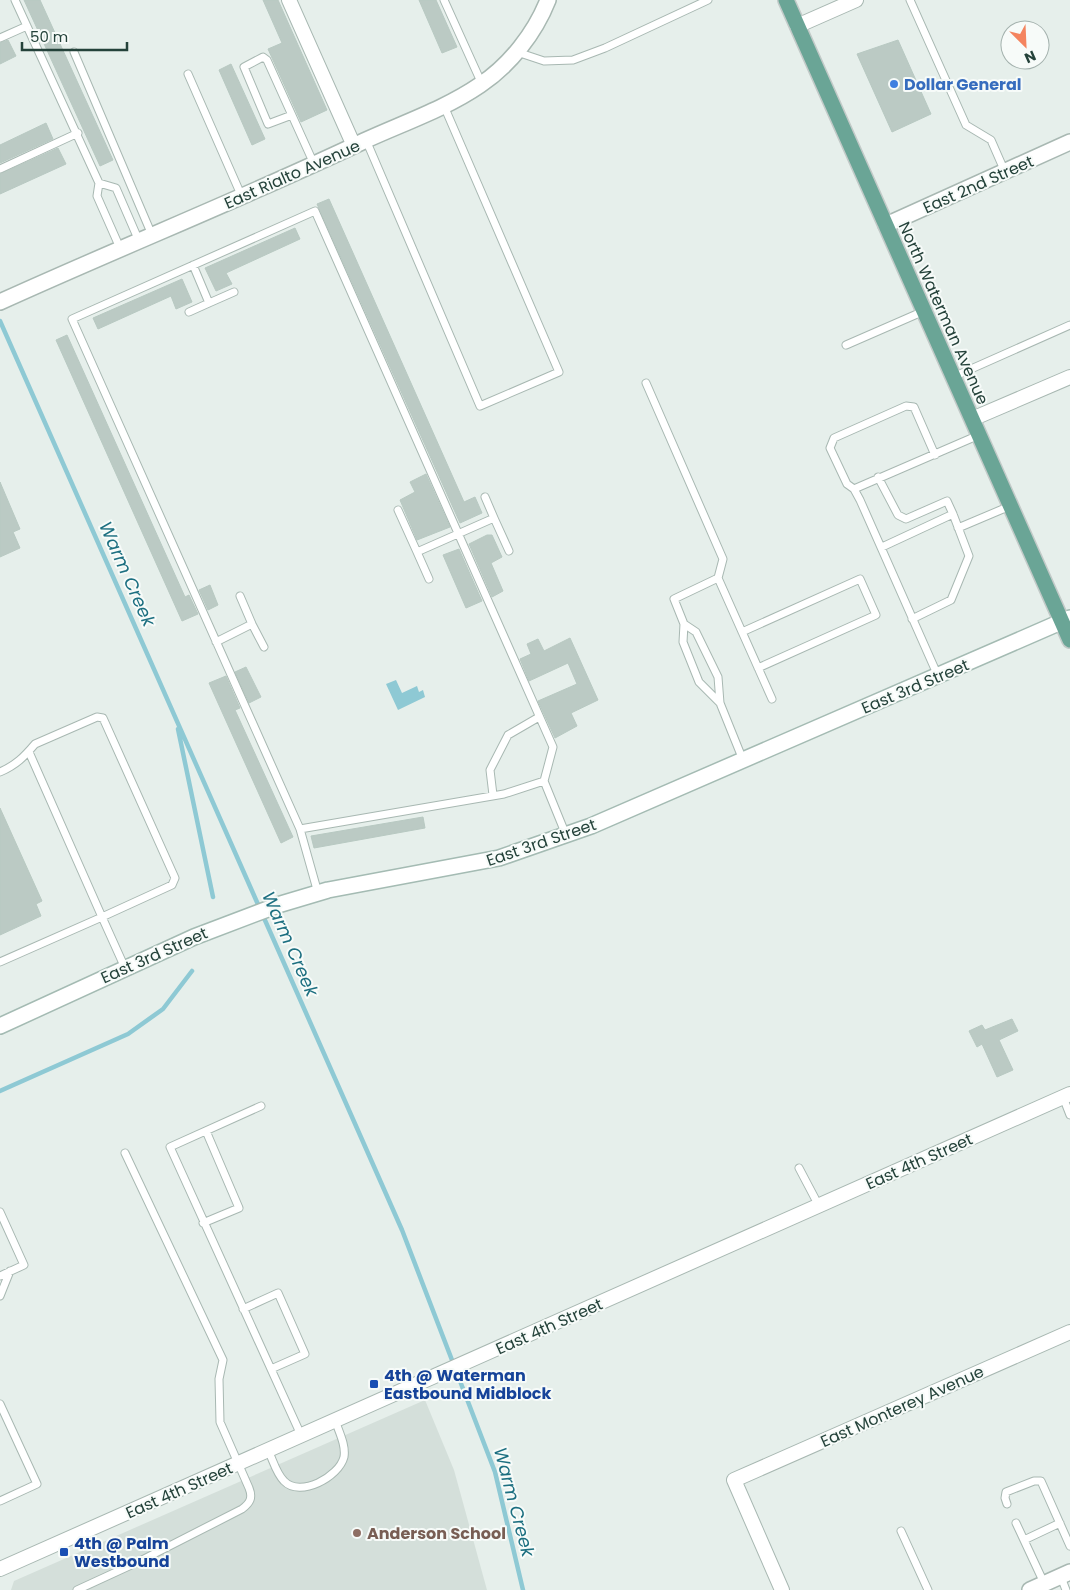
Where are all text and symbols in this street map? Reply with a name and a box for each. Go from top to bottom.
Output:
scale bar [22,20,128,52]
north arrow [1000,20,1050,70]
text: 50 m [30,26,68,47]
text: N [1021,46,1039,68]
place label: Dollar General [904,73,1022,96]
marker: Dollar General [888,78,900,90]
street label: East Rialto Avenue [221,134,364,215]
street label: East 2nd Street [919,150,1037,219]
street label: North Waterman Avenue [893,218,994,408]
water label: Warm Creek [93,517,162,631]
street label: East 3rd Street [858,653,973,719]
street label: East 3rd Street [483,813,599,872]
water label: Warm Creek [256,887,325,1001]
street label: East 3rd Street [97,922,211,989]
street label: East 4th Street [862,1128,976,1195]
street label: East 4th Street [492,1293,606,1360]
street label: East Monterey Avenue [817,1360,988,1453]
place label: 4th @ Waterman Eastbound Midblock [384,1364,552,1405]
marker: 4th @ Waterman Eastbound Midblock [368,1378,380,1390]
water label: Warm Creek [488,1444,541,1560]
street label: East 4th Street [122,1457,236,1524]
place label: Anderson School [367,1522,506,1545]
marker: Anderson School [351,1527,363,1539]
place label: 4th @ Palm Westbound [74,1532,170,1573]
marker: 4th @ Palm Westbound [58,1546,70,1558]

